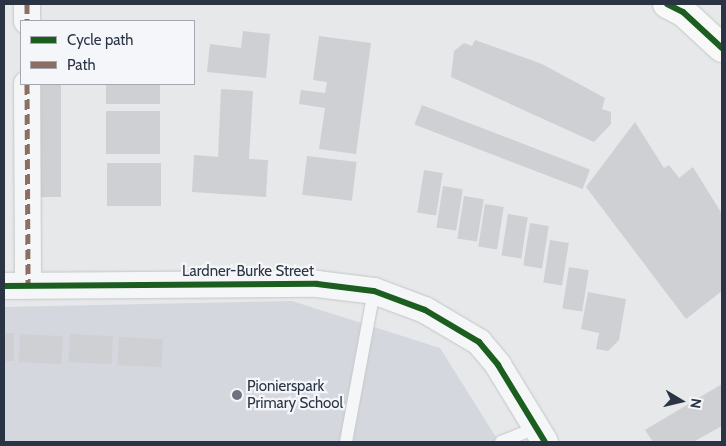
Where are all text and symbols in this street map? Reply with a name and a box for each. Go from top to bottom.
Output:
legend [20,20,195,85]
text: Cycle path [67,31,133,49]
text: Path [67,56,96,74]
street label: Lardner-Burke Street [182,263,314,281]
north arrow [656,376,706,426]
place label: Pionierspark Primary School [247,377,343,412]
marker: Pionierspark Primary School [231,389,243,401]
text: N [686,397,705,410]

